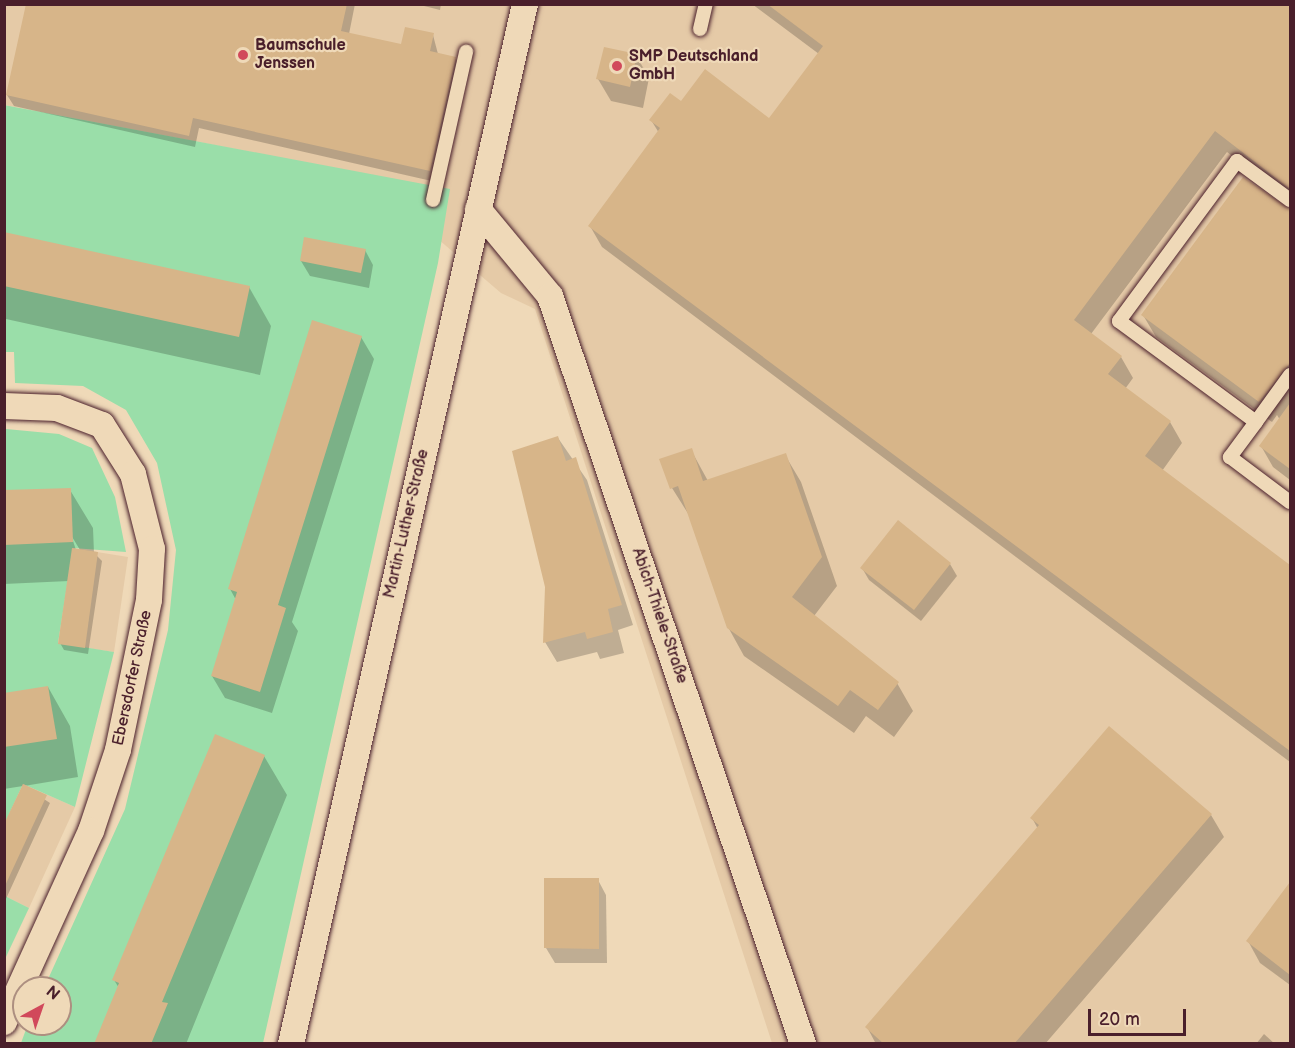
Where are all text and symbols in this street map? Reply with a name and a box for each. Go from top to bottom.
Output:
place label: Baumschule Jenssen [255,36,346,74]
place label: SMP Deutschland GmbH [629,47,758,85]
marker: Baumschule Jenssen [236,48,250,62]
marker: SMP Deutschland GmbH [610,59,624,73]
street label: Martin-Luther-Straße [381,448,433,600]
street label: Abich-Thiele-Straße [627,546,691,686]
street label: Ebersdorfer Straße [109,608,157,748]
north arrow [12,976,72,1036]
text: N [42,982,63,1005]
scale bar [1091,997,1188,1035]
text: 20 m [1099,1009,1140,1030]

